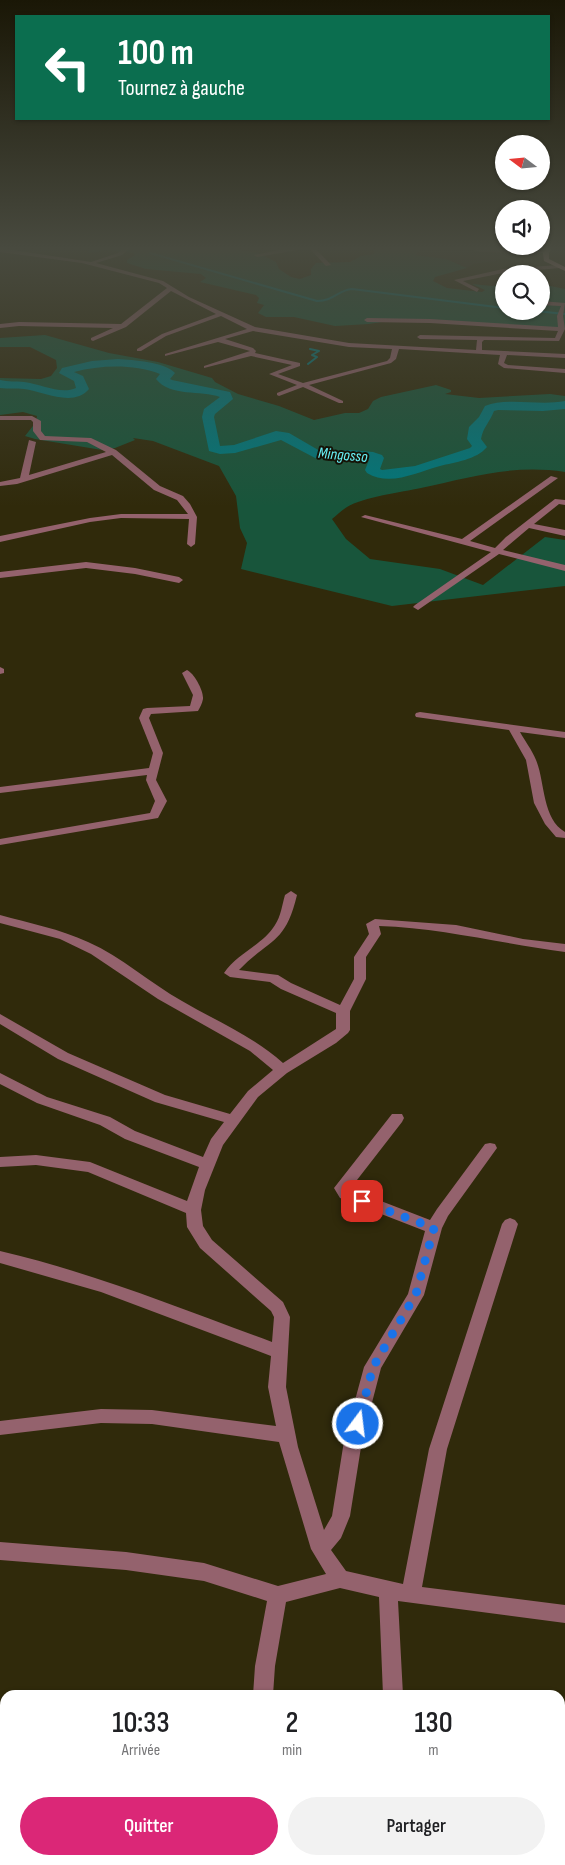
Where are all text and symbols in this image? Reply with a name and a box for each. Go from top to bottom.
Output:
text: 100 m [118,32,194,75]
icon: left [35,35,100,100]
text: Tournez à gauche [118,75,245,102]
north arrow [495,135,550,190]
map controls [495,135,550,320]
button: sound [495,200,550,255]
button: search [495,265,550,320]
water label: Mingosso [317,444,369,467]
pin [341,1180,383,1222]
icon: arrive [348,1187,376,1215]
position arrow [331,1397,383,1449]
text: 10:33 [112,1705,170,1741]
text: 2 [286,1705,298,1741]
text: 130 [414,1705,453,1741]
text: Arrivée [122,1741,160,1760]
text: min [282,1741,302,1760]
text: m [428,1741,439,1760]
button: Quitter [20,1797,278,1855]
button: Partager [288,1797,545,1855]

